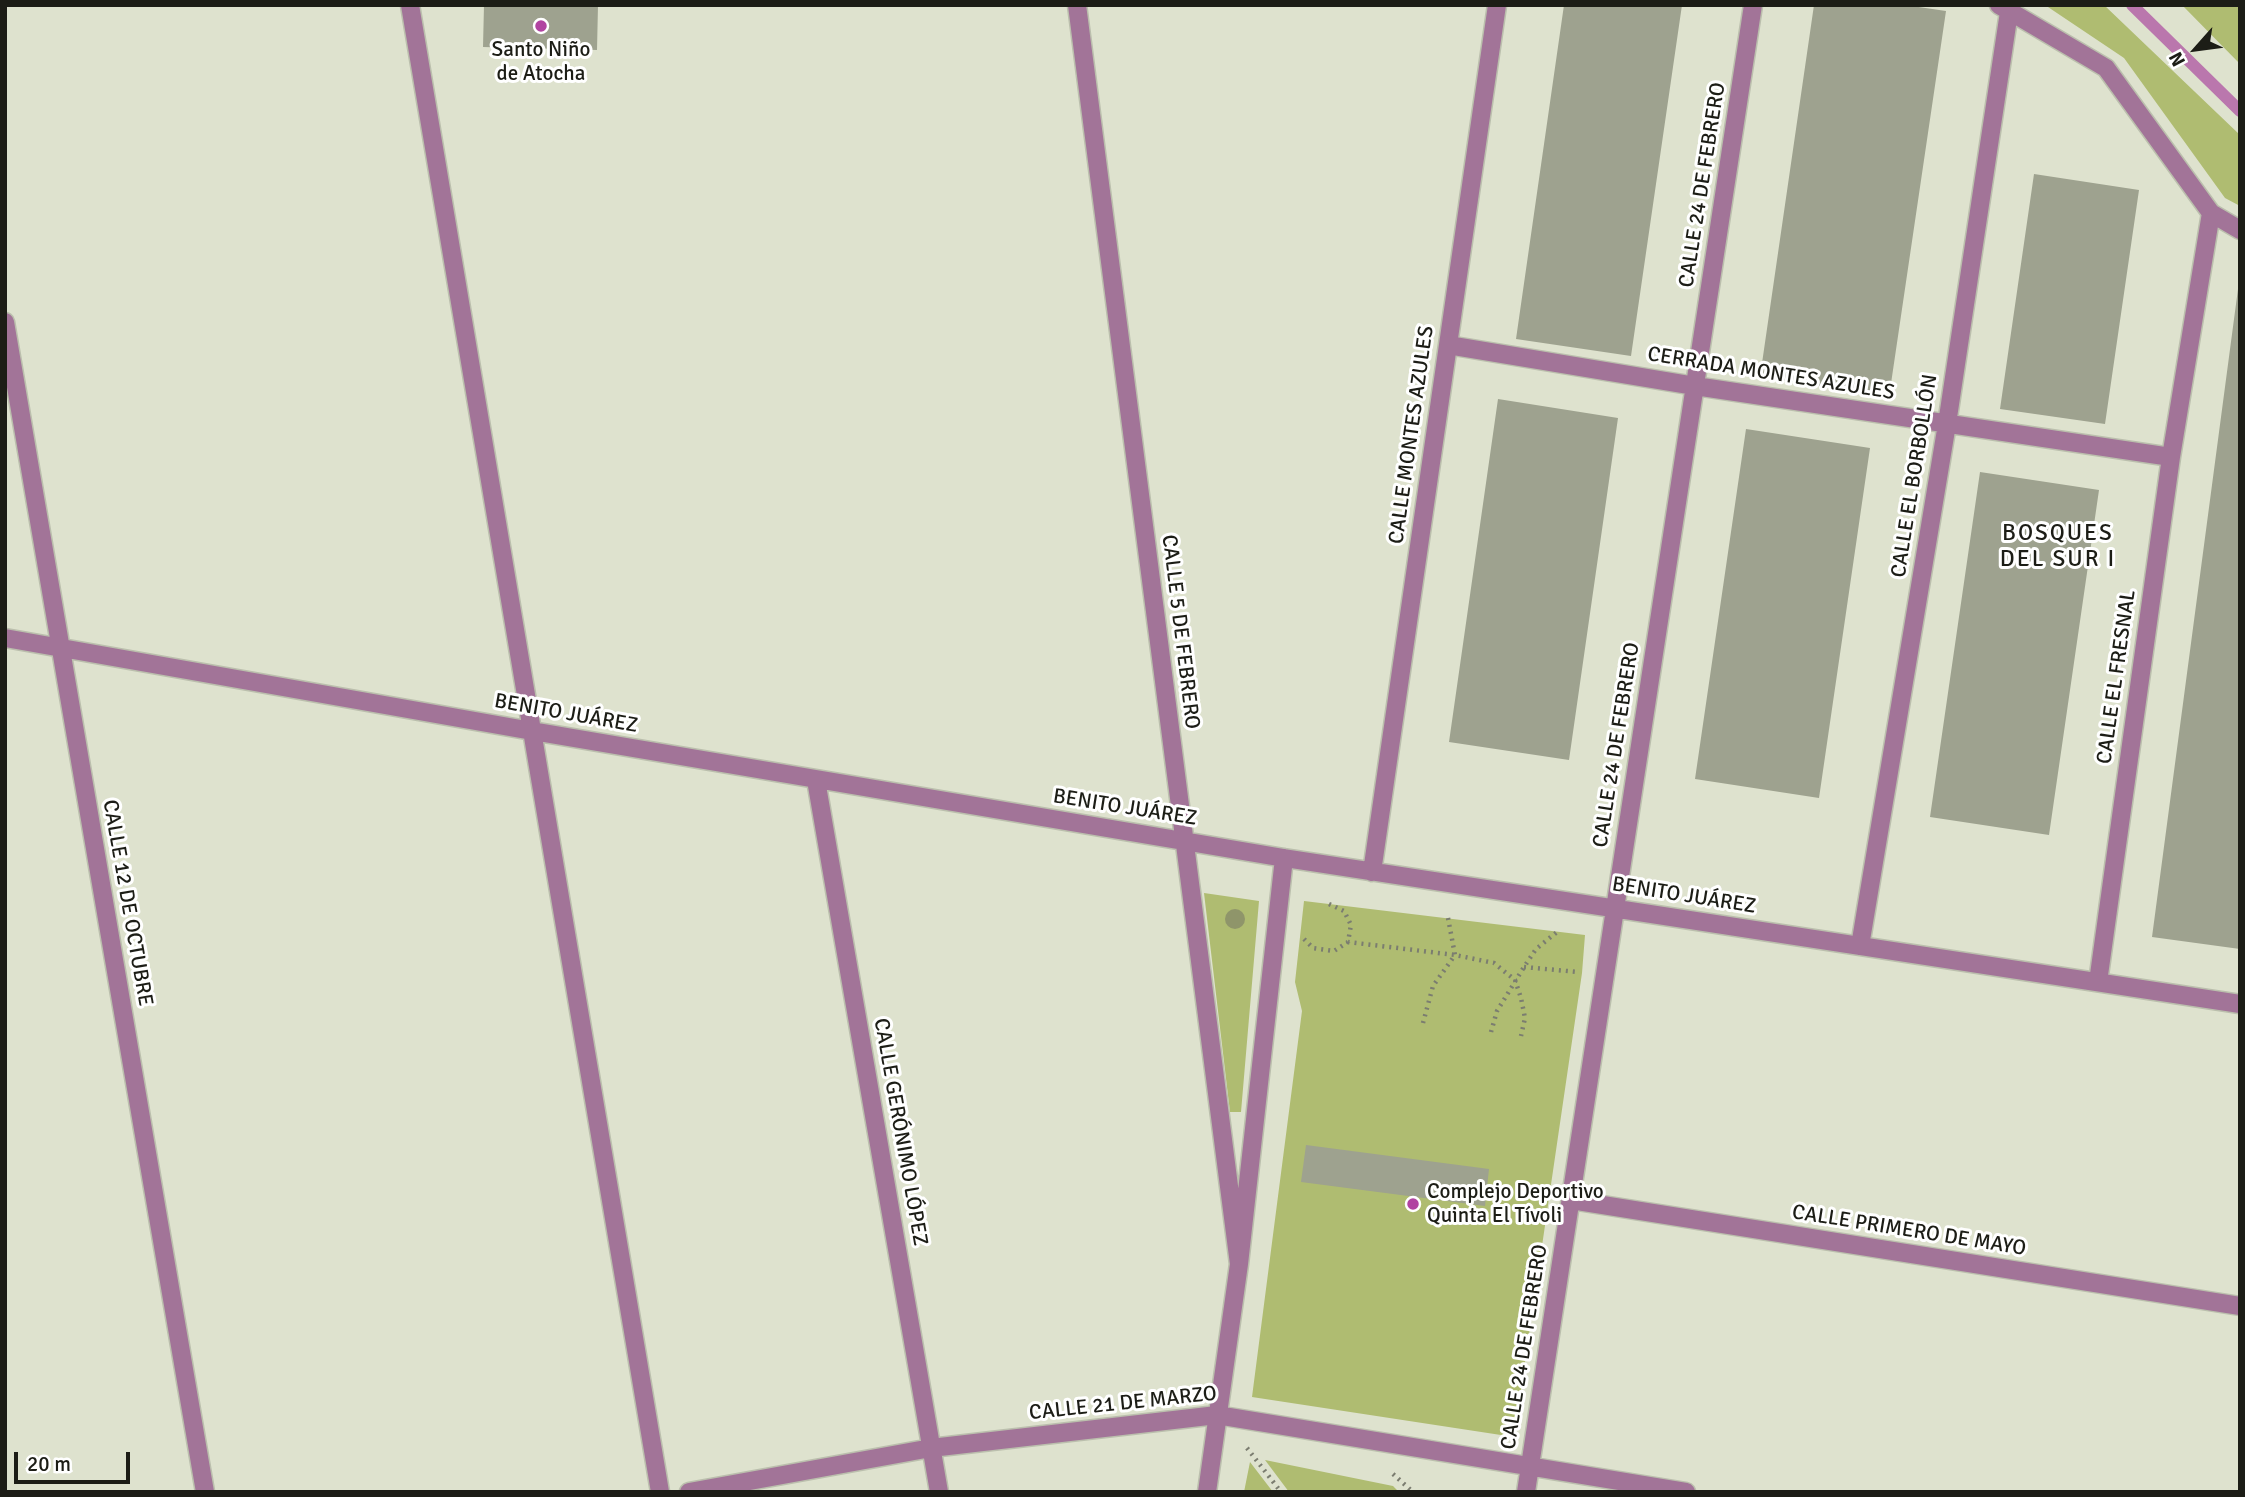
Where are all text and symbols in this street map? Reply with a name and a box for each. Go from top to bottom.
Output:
north arrow [2161,14,2231,84]
marker: Santo Niño de Atocha [533,18,549,34]
place label: Santo Niño de Atocha [492,37,590,87]
text: N [2164,47,2191,70]
street label: CALLE 24 DE FEBRERO [1674,81,1732,289]
street label: CALLE MONTES AZULES [1384,324,1440,546]
street label: CERRADA MONTES AZULES [1646,342,1896,406]
street label: CALLE EL BORBOLLÓN [1886,373,1944,579]
district label: BOSQUES DEL SUR I [2001,520,2115,574]
street label: CALLE 5 DE FEBRERO [1156,533,1204,731]
street label: CALLE EL FRESNAL [2092,588,2142,766]
street label: CALLE 24 DE FEBRERO [1588,641,1646,849]
street label: BENITO JUÁREZ [492,689,640,739]
street label: BENITO JUÁREZ [1051,784,1199,832]
street label: CALLE 12 DE OCTUBRE [96,798,158,1008]
street label: BENITO JUÁREZ [1610,872,1758,920]
street label: CALLE GERÓNIMO LÓPEZ [868,1016,932,1248]
place label: Complejo Deportivo Quinta El Tívoli [1427,1179,1604,1229]
marker: Complejo Deportivo Quinta El Tívoli [1405,1196,1421,1212]
street label: CALLE PRIMERO DE MAYO [1790,1200,2028,1262]
street label: CALLE 24 DE FEBRERO [1496,1243,1554,1451]
street label: CALLE 21 DE MARZO [1028,1382,1218,1426]
scale bar [18,1438,133,1482]
text: 20 m [27,1451,71,1477]

